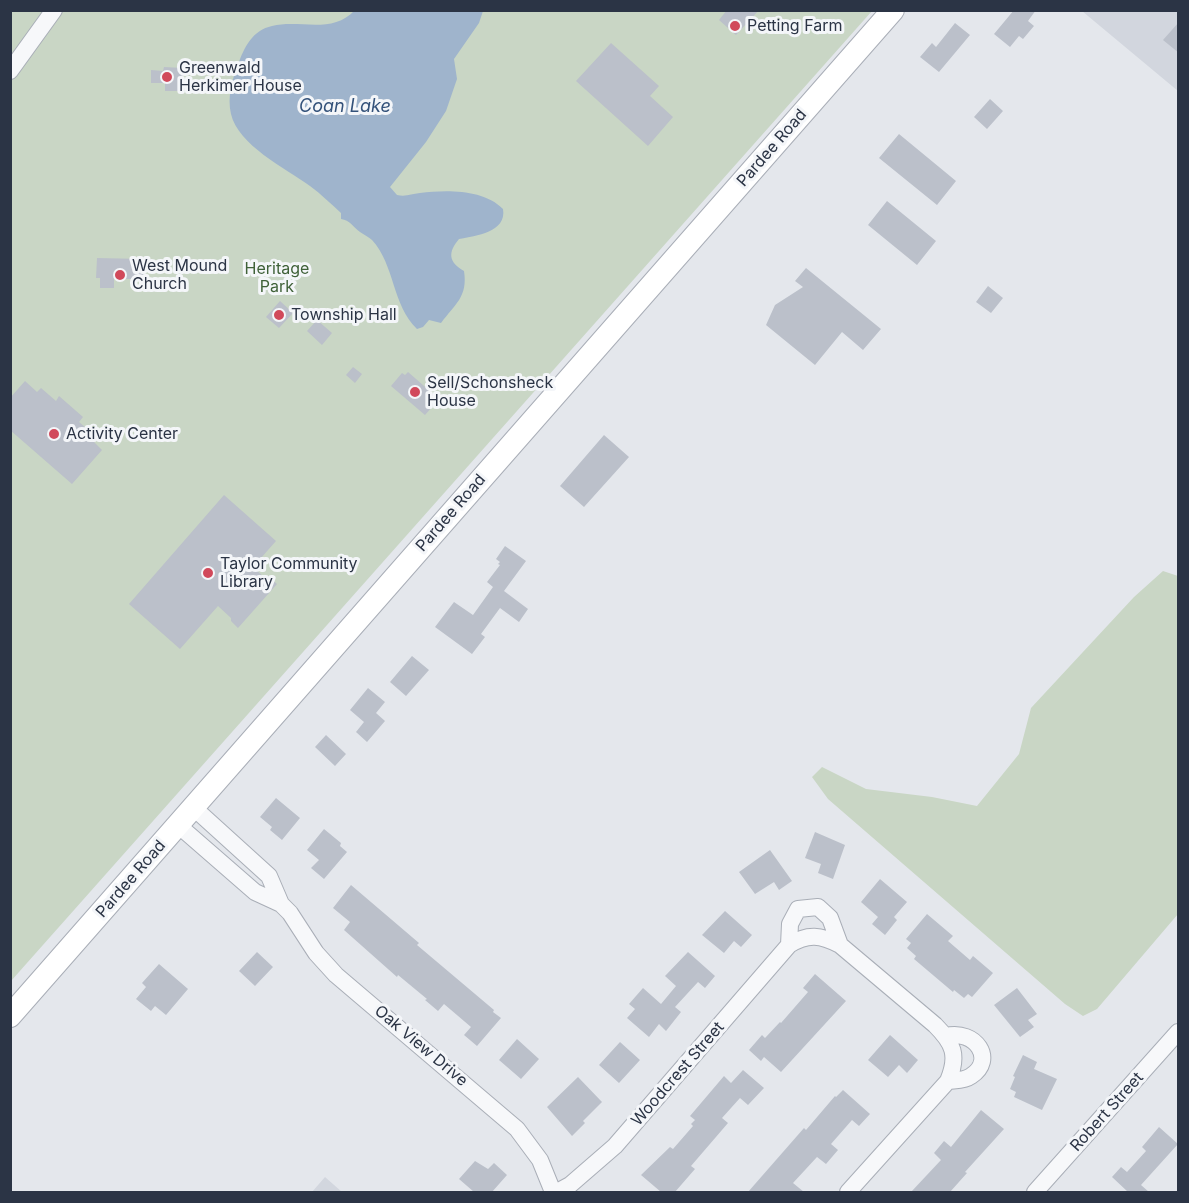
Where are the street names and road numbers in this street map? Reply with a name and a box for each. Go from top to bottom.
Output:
street label: Pardee Road [733,105,811,191]
street label: Pardee Road [412,470,490,556]
street label: Pardee Road [92,836,170,922]
street label: Oak View Drive [370,1001,472,1091]
street label: Woodcrest Street [628,1018,728,1130]
street label: Robert Street [1066,1068,1148,1156]

